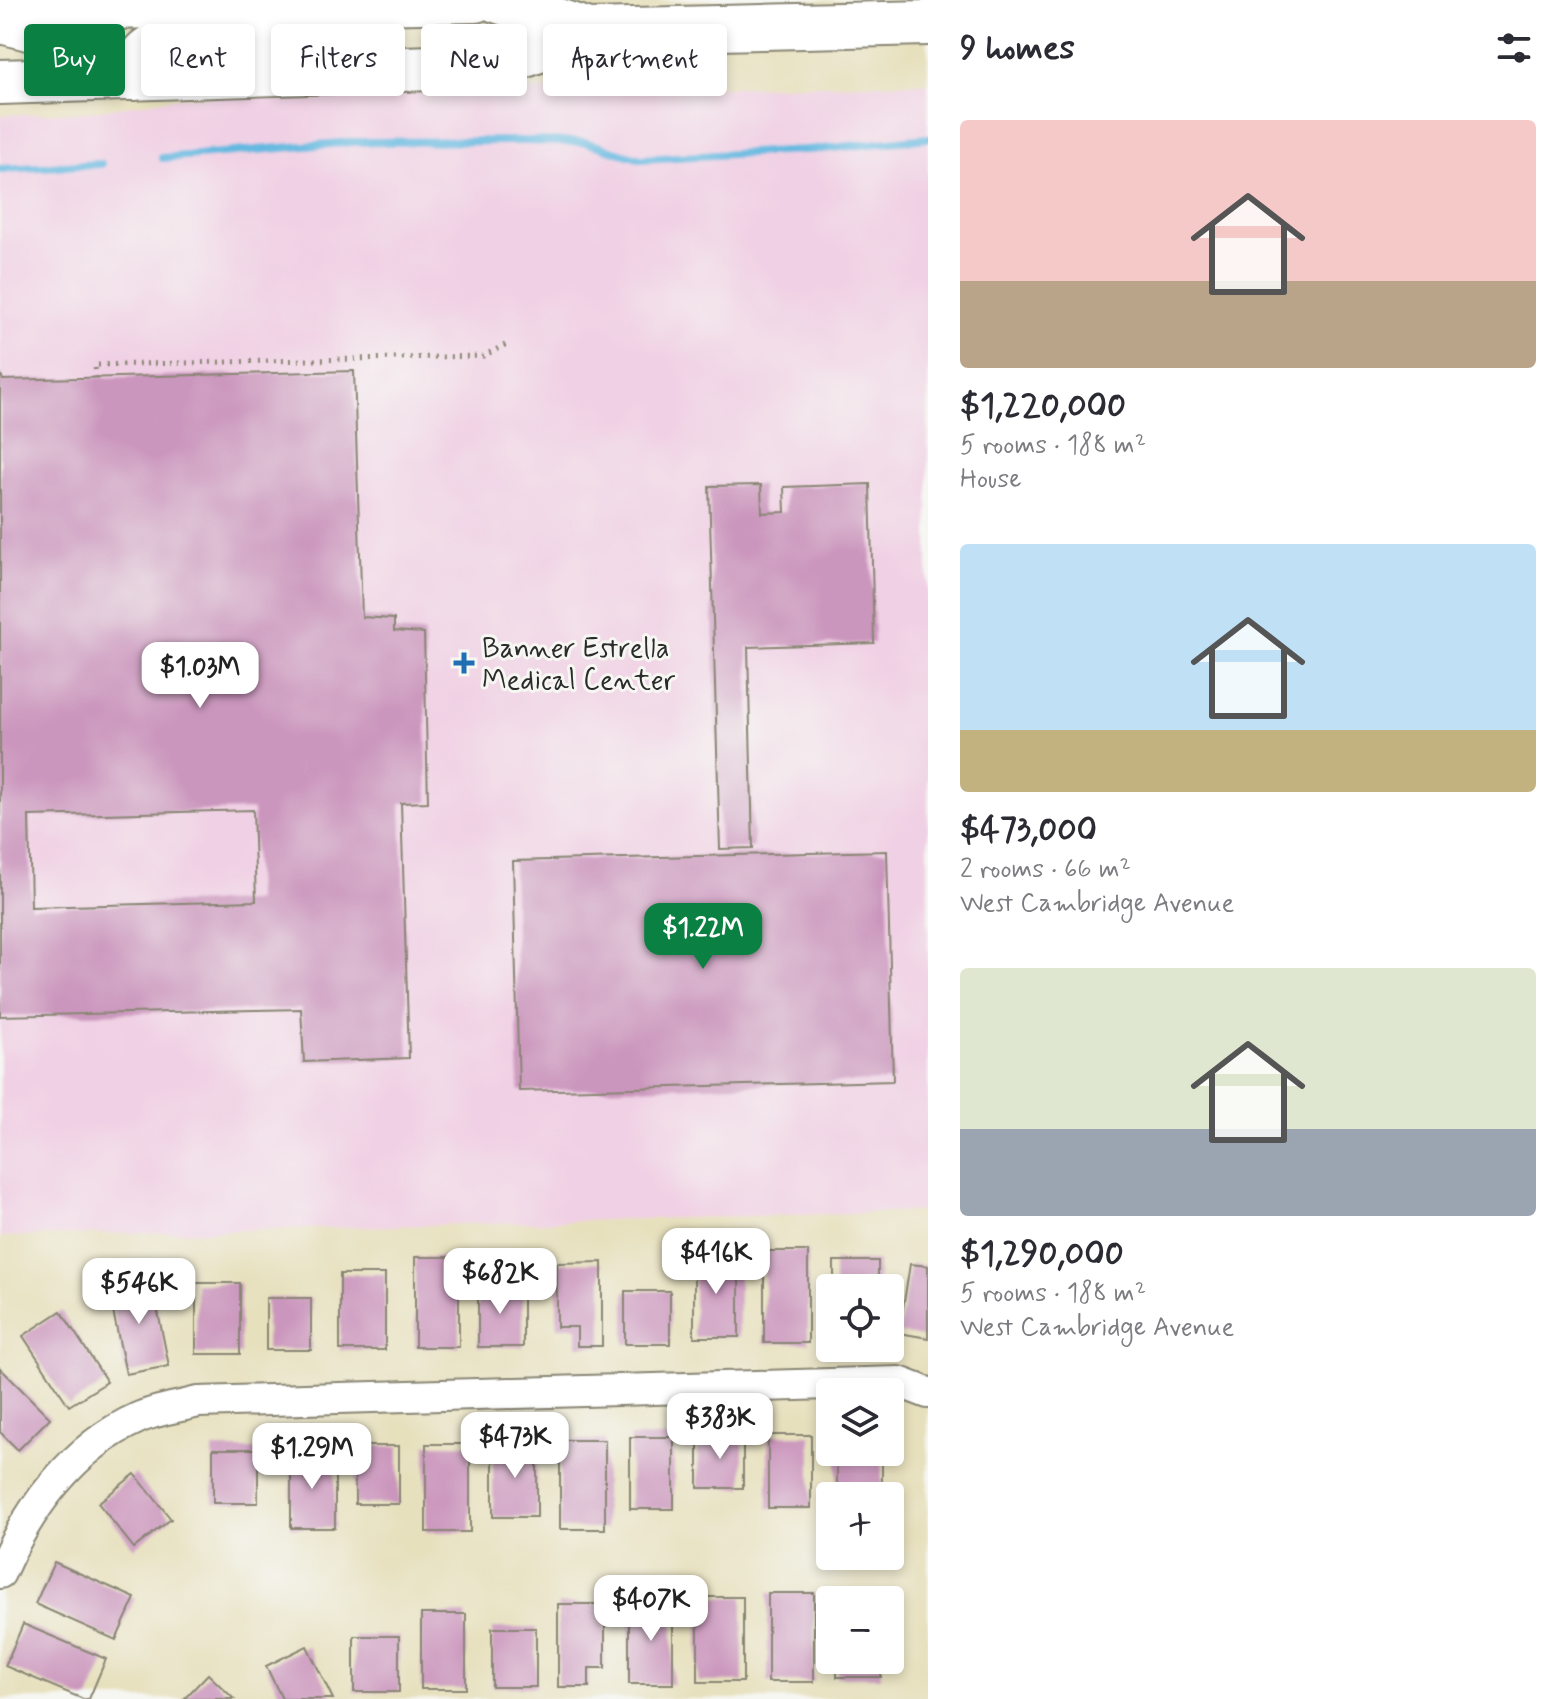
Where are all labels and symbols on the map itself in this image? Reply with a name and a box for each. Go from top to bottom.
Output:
place label: Banner Estrella Medical Center [482,631,676,700]
pin: $1.03M [135,642,265,710]
marker: Banner Estrella Medical Center [453,652,475,674]
pin: $1.22M [638,903,768,971]
pin: $416K [660,1228,772,1296]
pin: $682K [444,1248,556,1316]
pin: $546K [83,1258,195,1326]
pin: $383K [664,1393,776,1461]
pin: $473K [459,1412,571,1480]
pin: $1.29M [247,1423,377,1491]
pin: $407K [595,1575,707,1643]

